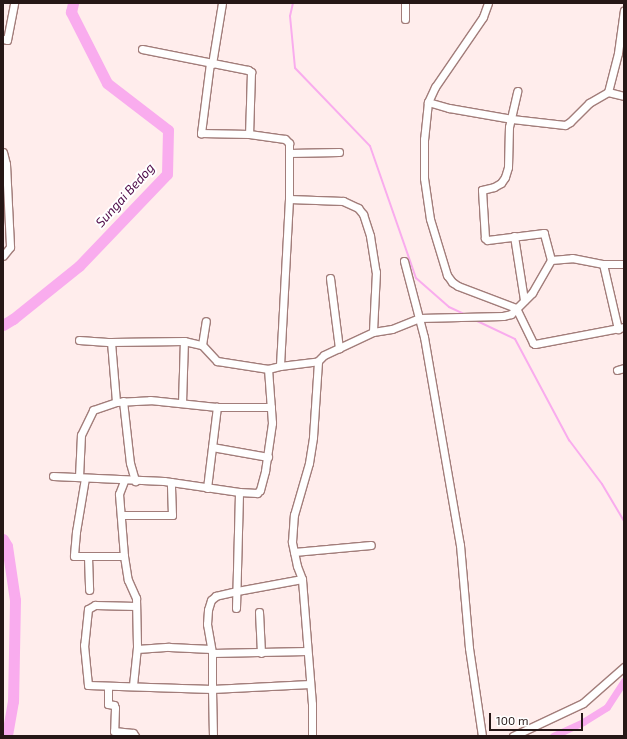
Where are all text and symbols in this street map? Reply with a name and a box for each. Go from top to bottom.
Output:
water label: Sungai Bedog [92,160,158,230]
scale bar [491,705,585,731]
text: 100 m [496,713,528,727]

